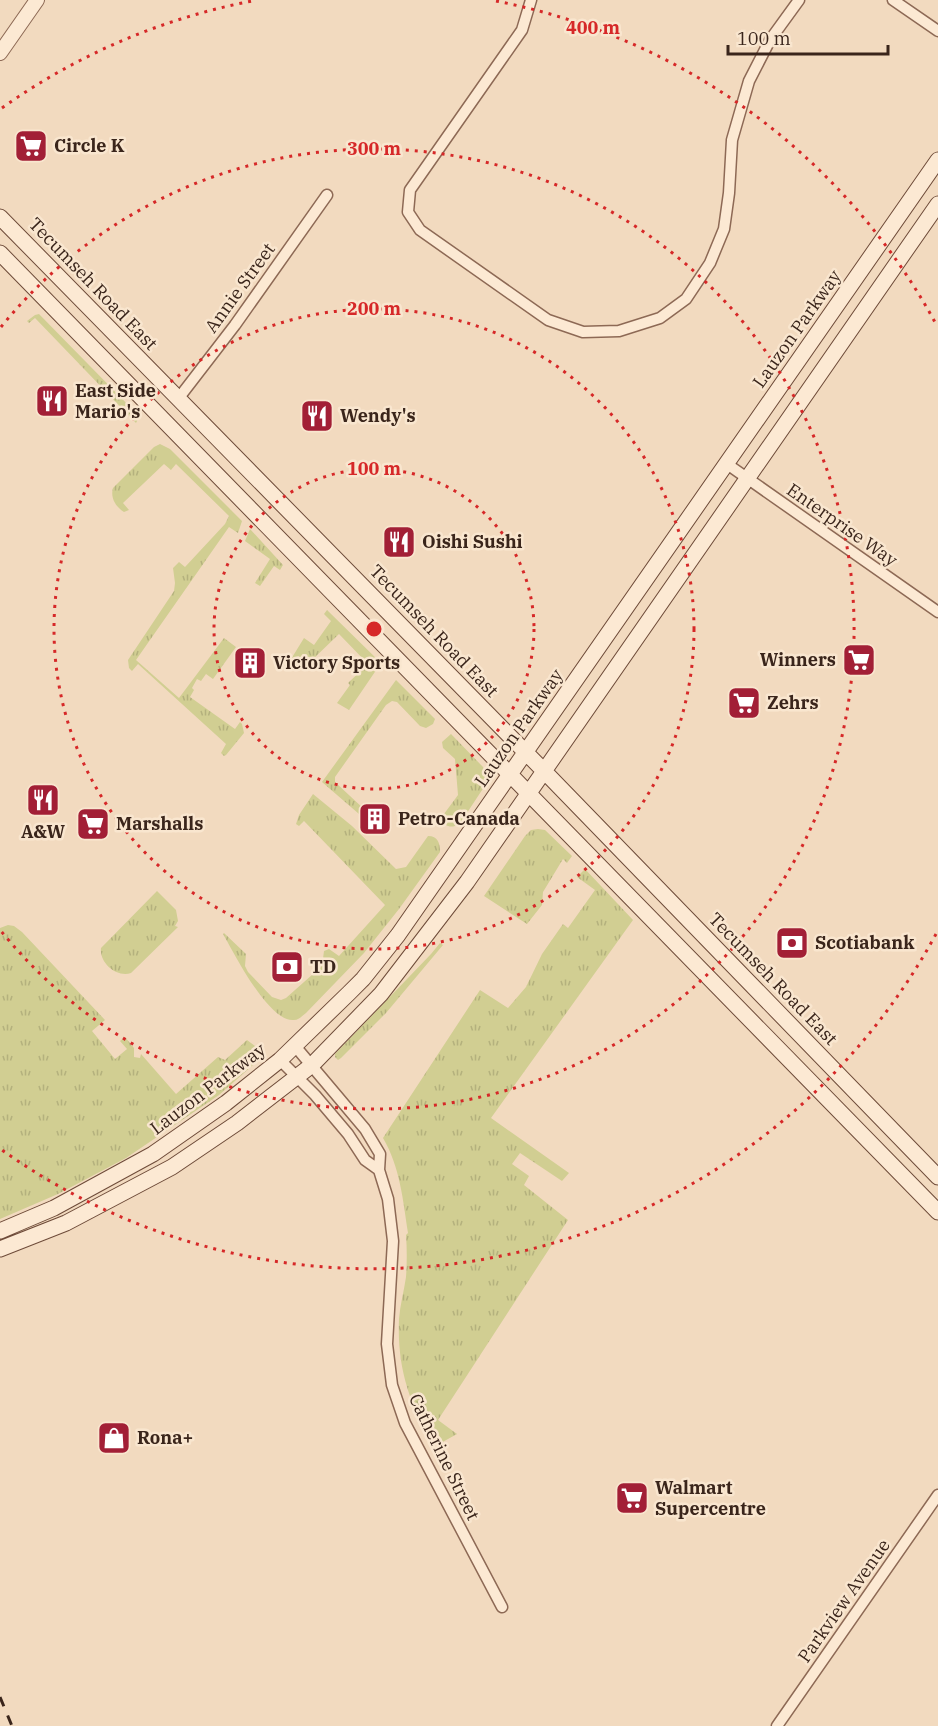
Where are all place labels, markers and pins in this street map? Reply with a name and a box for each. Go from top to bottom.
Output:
supermarket icon: Circle K [13,128,49,164]
place label: Circle K [54,134,125,157]
place label: East Side Mario's [75,379,156,423]
restaurant icon: East Side Mario's [34,383,70,419]
restaurant icon: Wendy's [299,398,335,434]
place label: Wendy's [340,404,416,427]
restaurant icon: Oishi Sushi [381,524,417,560]
place label: Oishi Sushi [422,530,523,553]
centre of rings [364,619,384,639]
supermarket icon: Winners [841,642,877,678]
building icon: Victory Sports [232,645,268,681]
place label: Winners [760,648,836,671]
place label: Victory Sports [273,651,400,674]
supermarket icon: Zehrs [726,685,762,721]
place label: Zehrs [767,691,819,714]
restaurant icon: A&W [25,782,61,818]
building icon: Petro-Canada [357,801,393,837]
supermarket icon: Marshalls [75,806,111,842]
place label: Petro-Canada [398,807,520,830]
place label: Marshalls [116,812,203,835]
place label: A&W [21,820,65,843]
bank icon: Scotiabank [774,925,810,961]
place label: Scotiabank [815,931,915,954]
bank icon: TD [269,949,305,985]
place label: TD [310,955,336,978]
shop icon: Rona+ [96,1420,132,1456]
place label: Rona+ [137,1426,193,1449]
place label: Walmart Supercentre [655,1476,766,1520]
supermarket icon: Walmart Supercentre [614,1480,650,1516]

